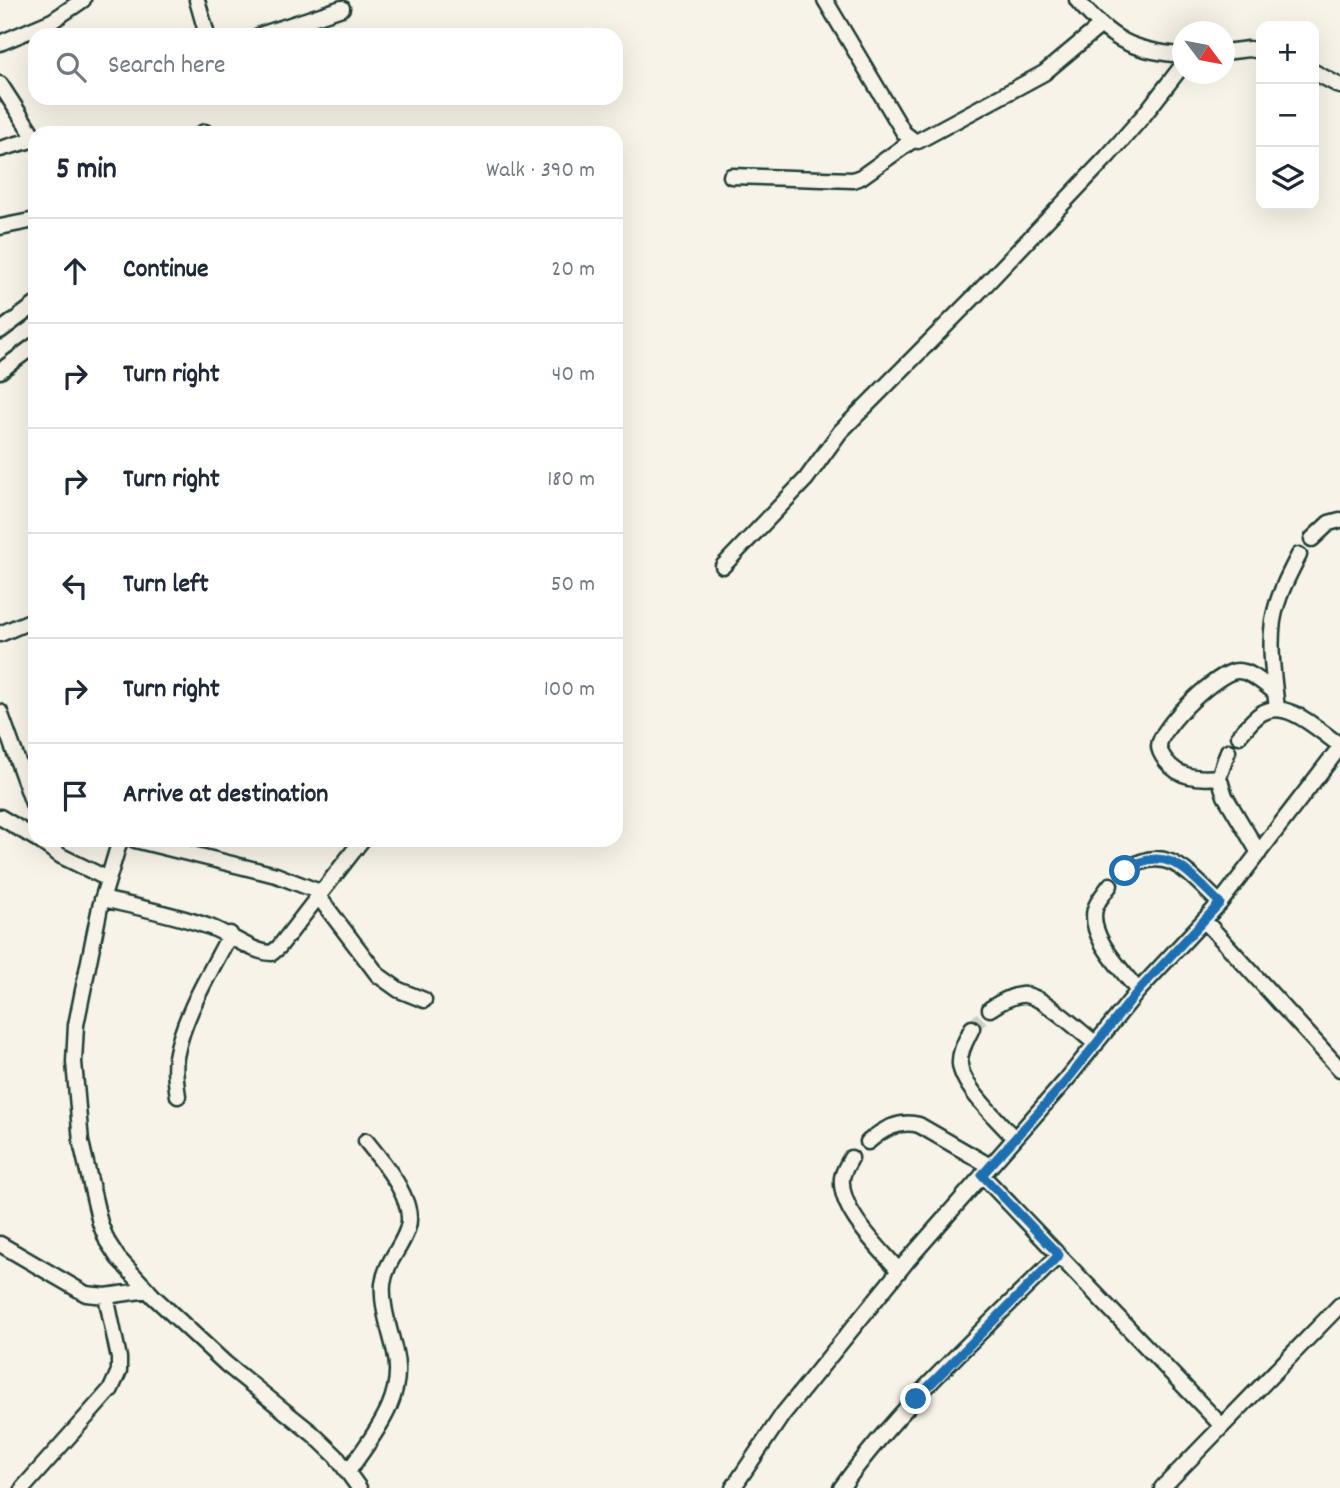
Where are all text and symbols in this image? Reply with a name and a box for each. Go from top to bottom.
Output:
north arrow [1172,21,1235,84]
map controls [1256,21,1319,210]
button: + [1256,21,1319,84]
search box [28,28,623,105]
icon: search [52,48,90,86]
text: Search here [108,48,226,85]
button: − [1256,84,1319,147]
button: layers [1256,147,1319,210]
text: 5 min [56,150,117,193]
text: Walk · 390 m [486,155,595,188]
icon: ahead [56,252,94,290]
text: Continue [123,252,208,289]
text: 20 m [551,254,595,287]
icon: right [56,357,94,395]
text: Turn right [123,357,220,394]
text: 40 m [552,359,595,392]
icon: right [56,462,94,500]
text: Turn right [123,462,220,499]
text: 180 m [547,464,595,497]
icon: left [56,567,94,605]
text: Turn left [123,567,209,604]
text: 50 m [551,569,595,602]
icon: right [56,672,94,710]
text: Turn right [123,672,220,709]
text: 100 m [544,674,595,707]
icon: arrive [56,777,94,815]
text: Arrive at destination [123,777,328,814]
route start [1109,855,1140,886]
route end [900,1383,931,1414]

